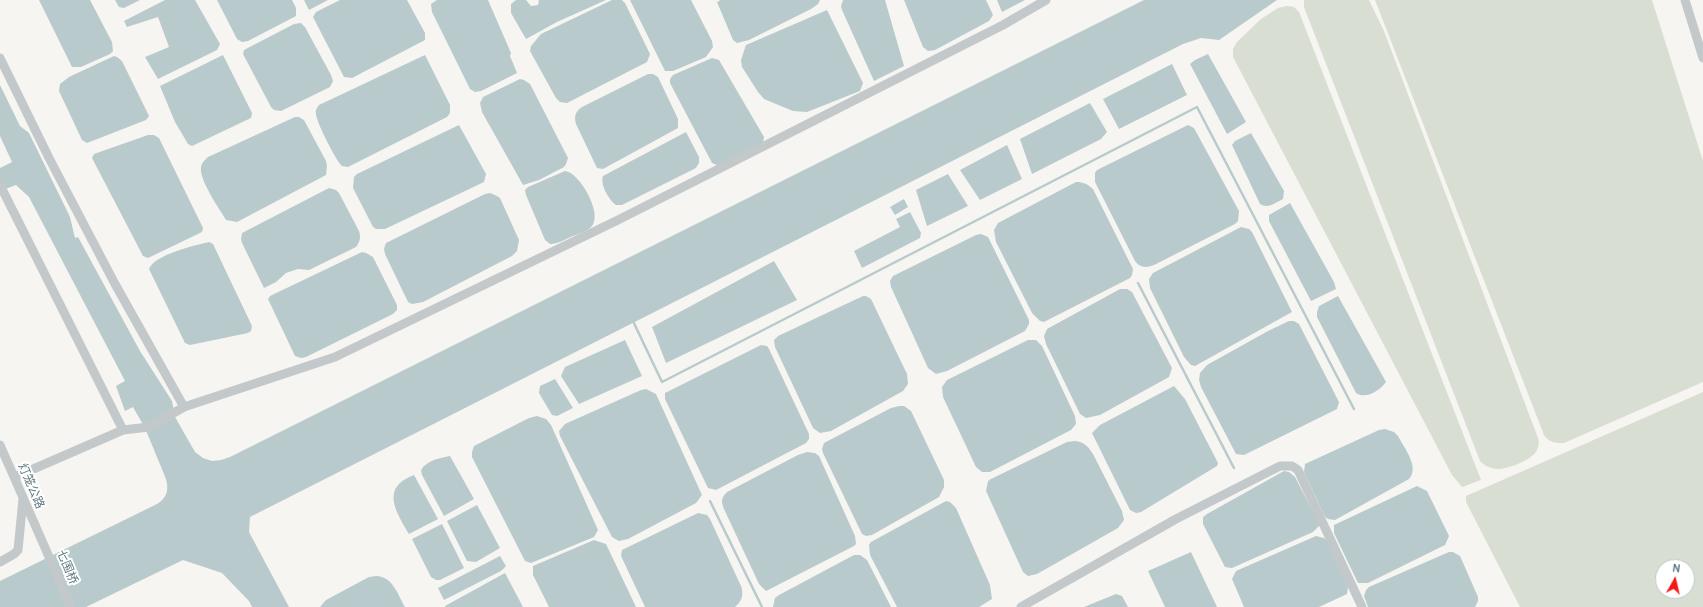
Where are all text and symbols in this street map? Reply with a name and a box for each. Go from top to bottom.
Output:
street label: 灯笼公路 [15,461,47,511]
street label: 七围桥 [53,548,81,586]
north arrow [1655,559,1695,599]
text: N [1672,561,1681,576]

